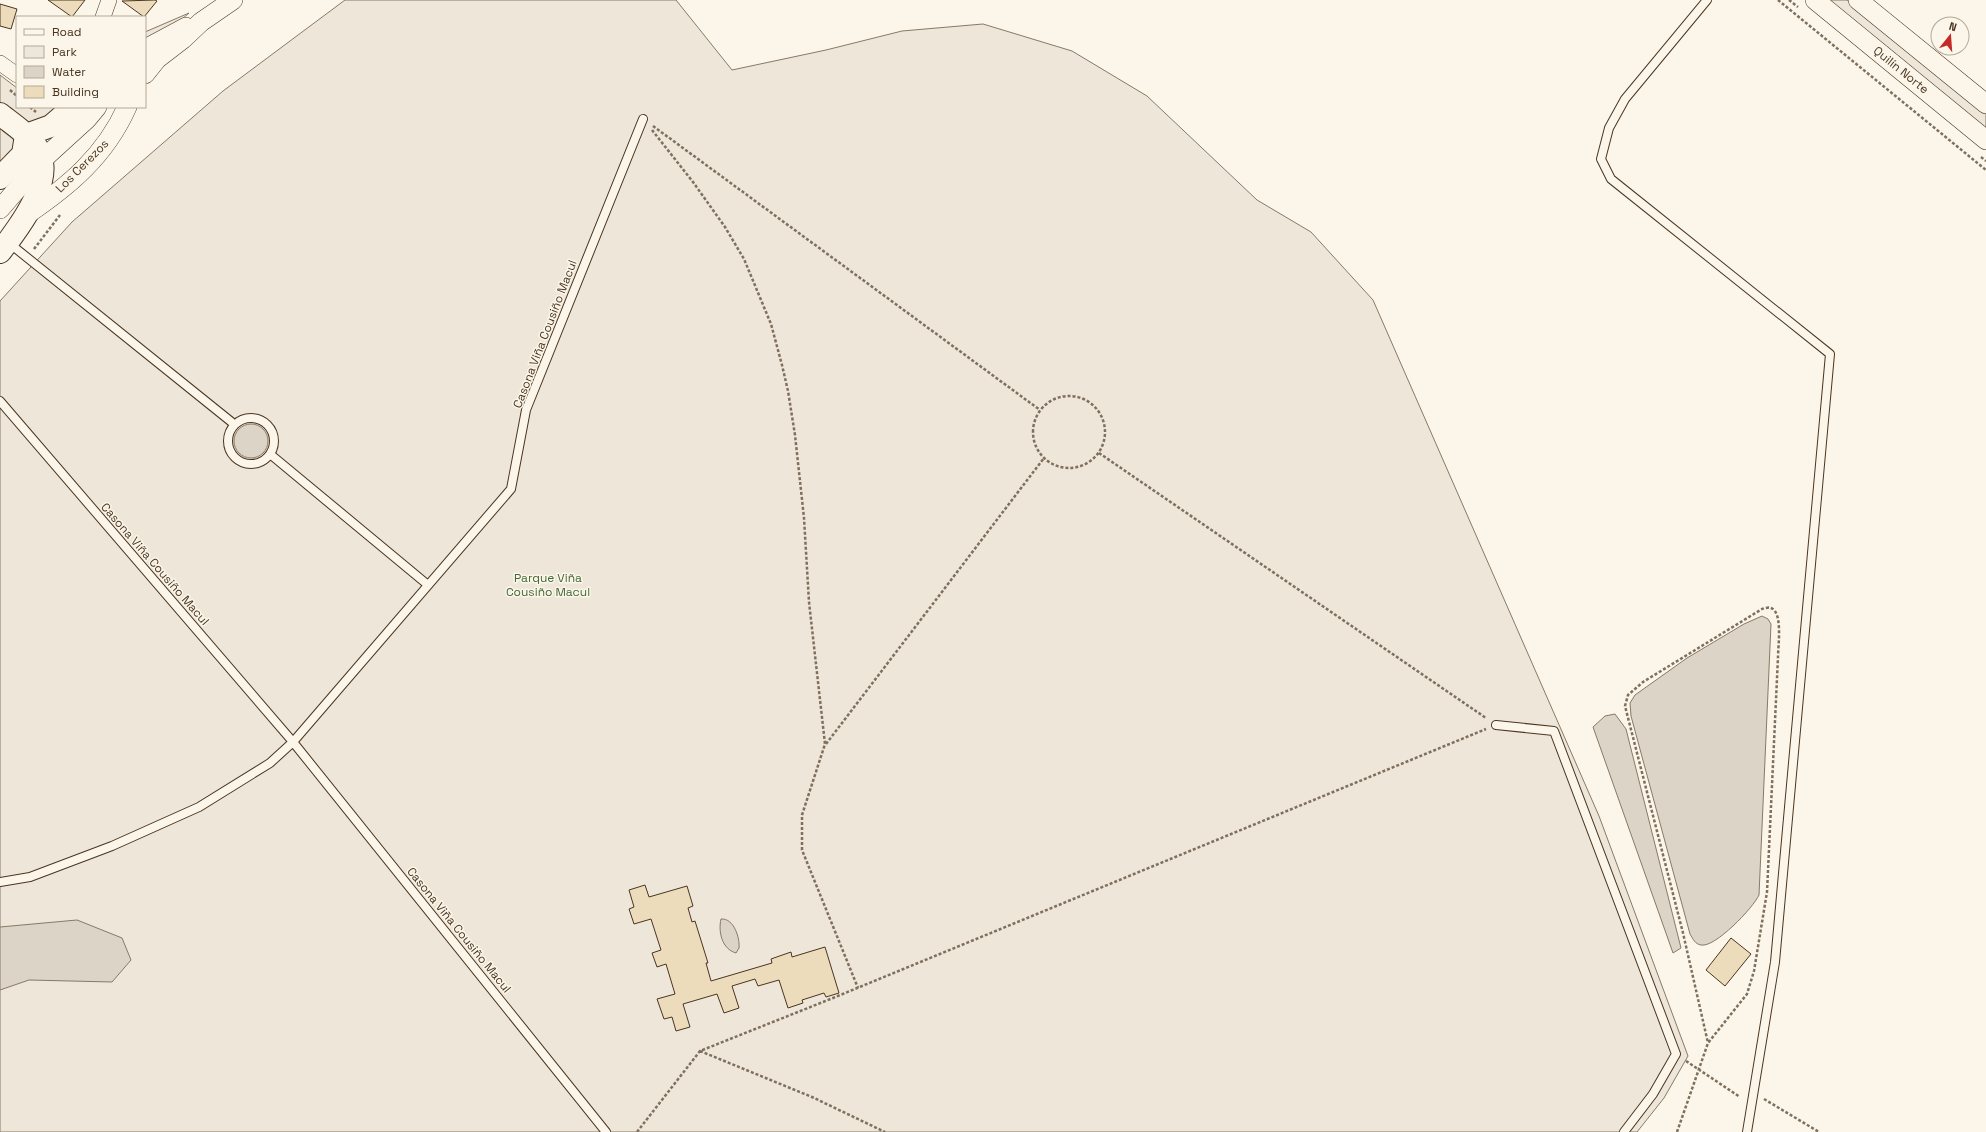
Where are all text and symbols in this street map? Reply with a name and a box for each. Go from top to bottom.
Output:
legend [16,16,146,108]
north arrow [1930,16,1970,56]
text: N [1947,19,1958,34]
text: Road [52,24,81,40]
street label: Quilín Norte [1870,43,1932,97]
text: Park [52,44,77,60]
text: Water [52,64,86,80]
text: Building [52,84,99,100]
street label: Los Cerezos [52,136,112,196]
street label: Casona Viña Cousiño Macul [509,258,581,410]
street label: Casona Viña Cousiño Macul [97,499,213,629]
park label: Parque Viña Cousiño Macul [506,570,590,600]
street label: Casona Viña Cousiño Macul [403,864,515,996]

